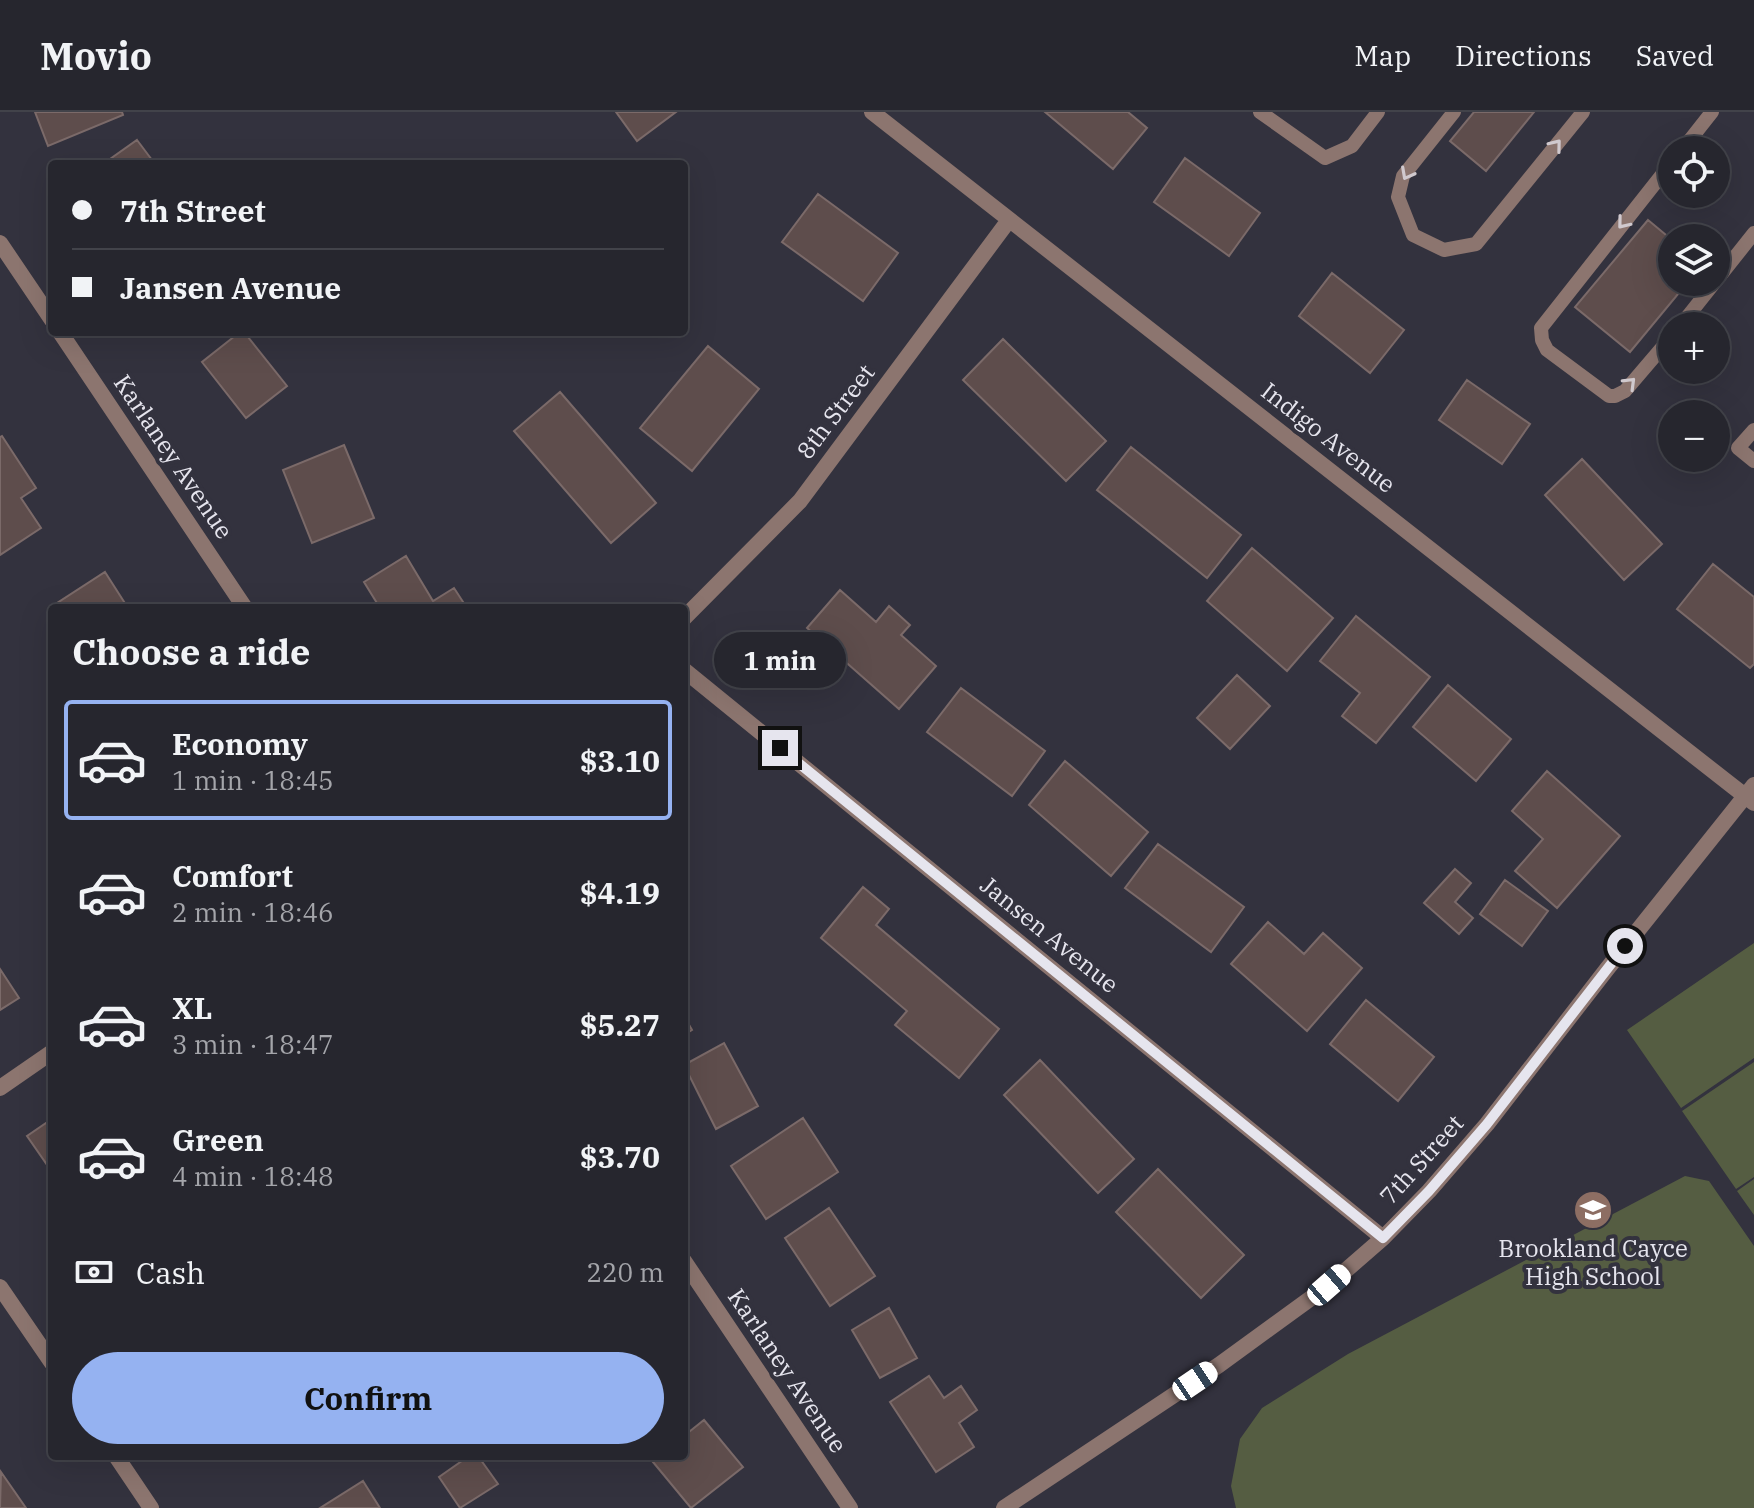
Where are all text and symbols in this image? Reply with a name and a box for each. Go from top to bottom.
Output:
text: Movio [40,31,152,80]
text: Map [1354,37,1411,74]
text: Directions [1455,37,1592,74]
text: Saved [1636,37,1714,74]
map controls [1658,136,1730,472]
button: locate [1658,136,1730,208]
one-way arrow [1546,140,1561,155]
one-way arrow [1402,166,1417,180]
text: 7th Street [120,191,266,230]
one-way arrow [1618,214,1633,228]
button: layers [1658,224,1730,296]
text: Jansen Avenue [120,268,341,307]
button: + [1658,312,1730,384]
street label: 8th Street [789,358,881,465]
street label: Karlaney Avenue [107,368,241,545]
street label: Indigo Avenue [1255,375,1402,500]
one-way arrow [1621,378,1636,393]
button: − [1658,400,1730,472]
text: Choose a ride [72,628,311,675]
callout: 1 min [714,632,846,688]
text: 1 min [744,643,816,677]
icon: car [76,724,148,796]
text: Economy [172,724,308,763]
route end [762,730,798,766]
text: $3.10 [580,741,660,780]
text: 1 min · 18:45 [172,763,334,797]
icon: car [76,856,148,928]
text: Comfort [172,856,293,895]
street label: Jansen Avenue [974,869,1125,1000]
text: $4.19 [580,873,660,912]
text: 2 min · 18:46 [172,895,334,929]
route start [1607,928,1643,964]
icon: car [76,988,148,1060]
text: XL [172,988,212,1027]
text: $5.27 [580,1005,660,1044]
text: 3 min · 18:47 [172,1027,334,1061]
street label: 7th Street [1372,1107,1470,1211]
icon: car [76,1120,148,1192]
text: Green [172,1120,264,1159]
text: $3.70 [580,1137,660,1176]
text: 4 min · 18:48 [172,1159,334,1193]
school or university icon: Brookland Cayce High School [1572,1189,1614,1231]
place label: Brookland Cayce High School [1498,1232,1688,1292]
icon: cash [72,1250,116,1294]
text: Cash [136,1253,205,1292]
text: 220 m [586,1255,664,1289]
car [1303,1260,1355,1310]
street label: Karlaney Avenue [721,1282,855,1459]
button: Confirm [72,1352,664,1444]
car [1168,1358,1222,1404]

